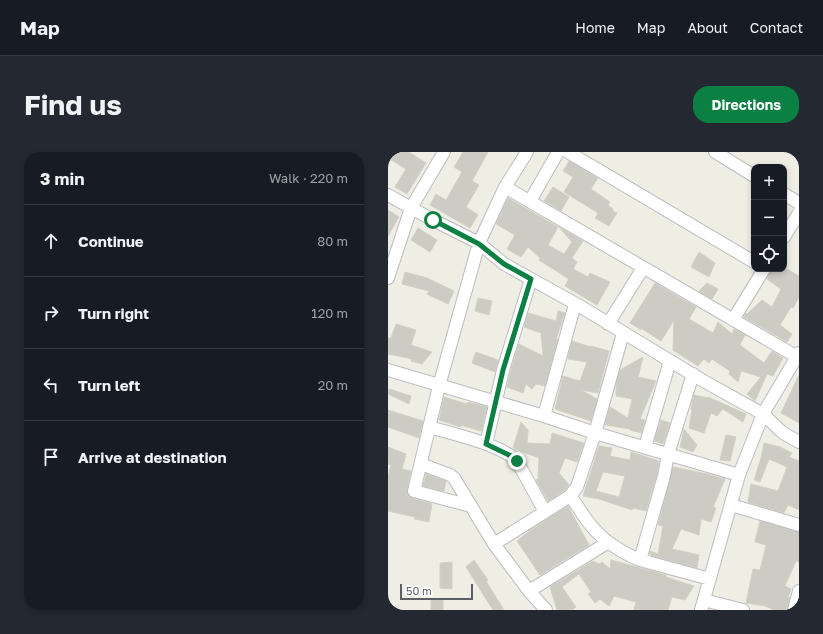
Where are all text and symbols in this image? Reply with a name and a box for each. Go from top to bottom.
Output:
text: Map [20,16,60,39]
text: Home [575,19,615,36]
text: Map [637,19,665,36]
text: About [687,19,728,36]
text: Contact [750,19,803,36]
button: Directions [693,86,799,123]
text: Find us [24,88,122,121]
map controls [751,164,787,272]
button: + [751,164,787,200]
text: 3 min [40,168,84,189]
text: Walk · 220 m [269,170,348,186]
button: − [751,200,787,236]
route start [424,211,442,229]
icon: ahead [40,230,62,252]
text: Continue [78,232,144,250]
text: 80 m [317,233,348,249]
button: locate [751,236,787,272]
icon: right [40,302,62,324]
text: Turn right [78,304,149,322]
text: 120 m [311,305,348,321]
icon: left [40,374,62,396]
text: Turn left [78,376,140,394]
text: 20 m [318,377,348,393]
icon: arrive [40,446,62,468]
text: Arrive at destination [78,448,227,466]
route end [508,452,526,470]
scale bar [400,582,473,601]
text: 50 m [406,584,432,597]

